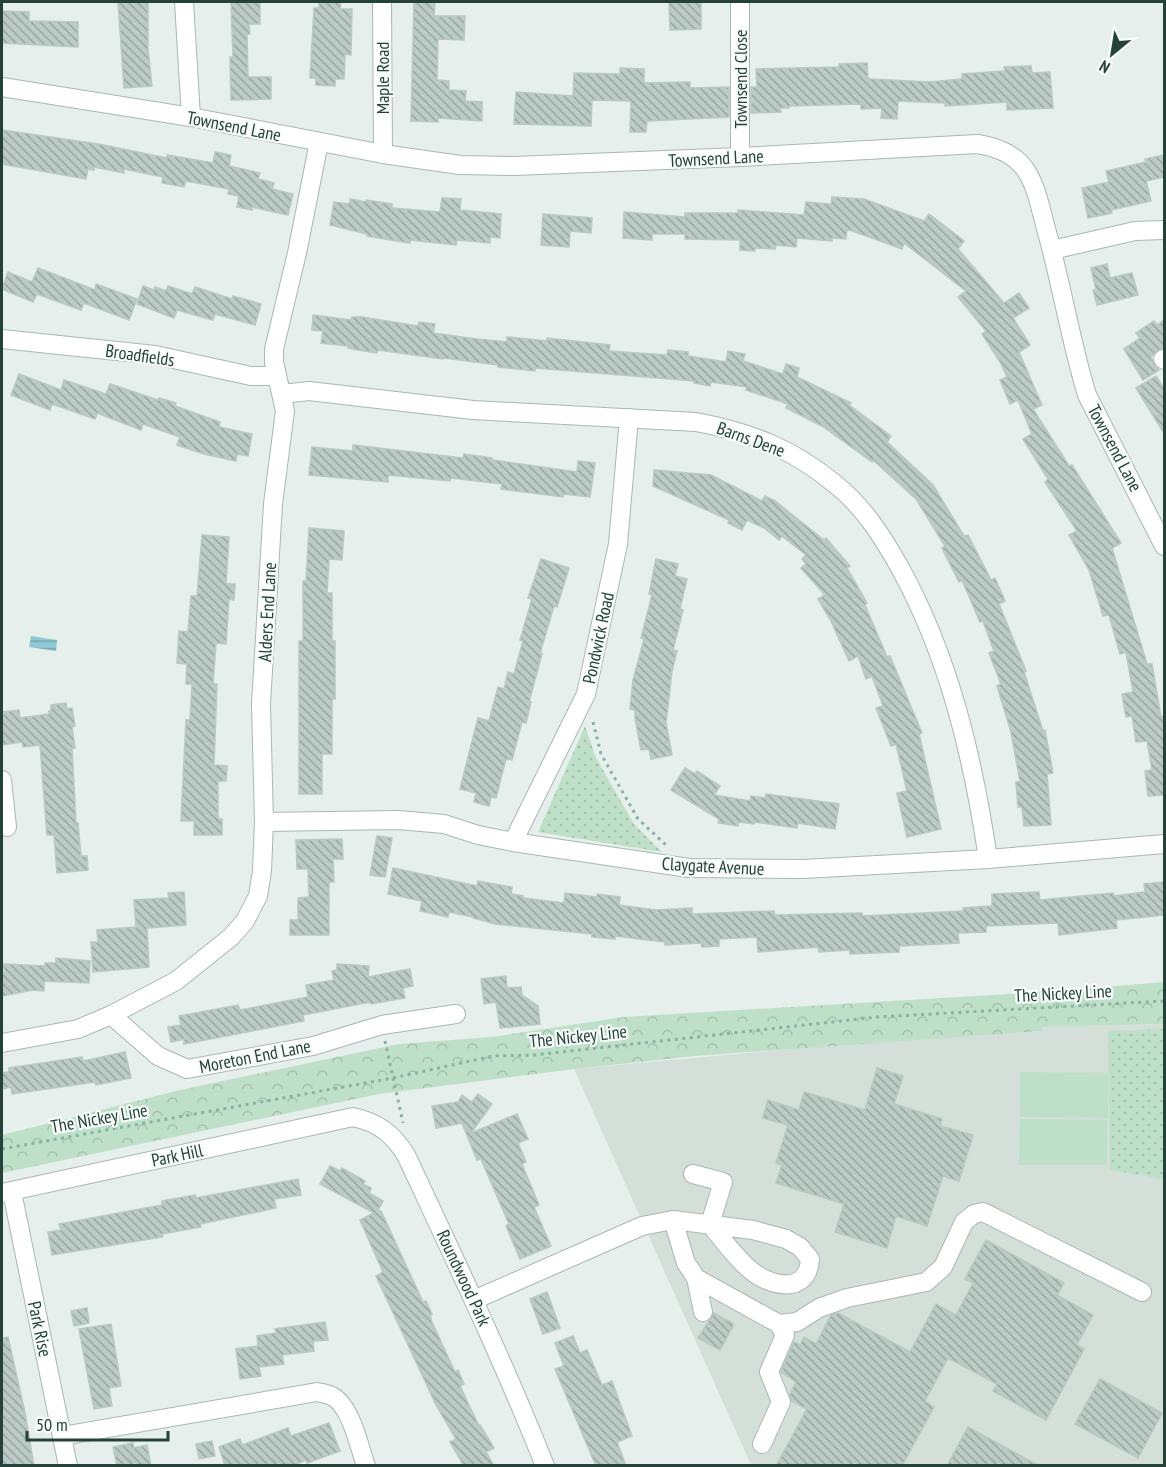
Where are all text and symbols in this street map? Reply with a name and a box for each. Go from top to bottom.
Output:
north arrow [1082,24,1142,84]
street label: Townsend Close [729,29,752,129]
street label: Maple Road [371,42,394,114]
text: N [1096,56,1113,78]
street label: Townsend Lane [185,106,283,146]
street label: Townsend Lane [668,144,764,172]
street label: Broadfields [104,339,176,371]
street label: Townsend Lane [1083,401,1147,495]
street label: Barns Dene [714,416,788,462]
street label: Alders End Lane [253,562,281,662]
street label: Pondwick Road [577,590,619,686]
street label: Claygate Avenue [661,852,765,880]
street label: The Nickey Line [1014,979,1112,1007]
street label: The Nickey Line [528,1019,628,1053]
street label: Moreton End Lane [197,1034,313,1078]
street label: The Nickey Line [49,1098,149,1138]
street label: Park Hill [149,1138,206,1172]
street label: Roundwood Park [432,1226,496,1330]
street label: Park Rise [23,1299,57,1359]
scale bar [27,1404,168,1442]
text: 50 m [36,1413,68,1436]

